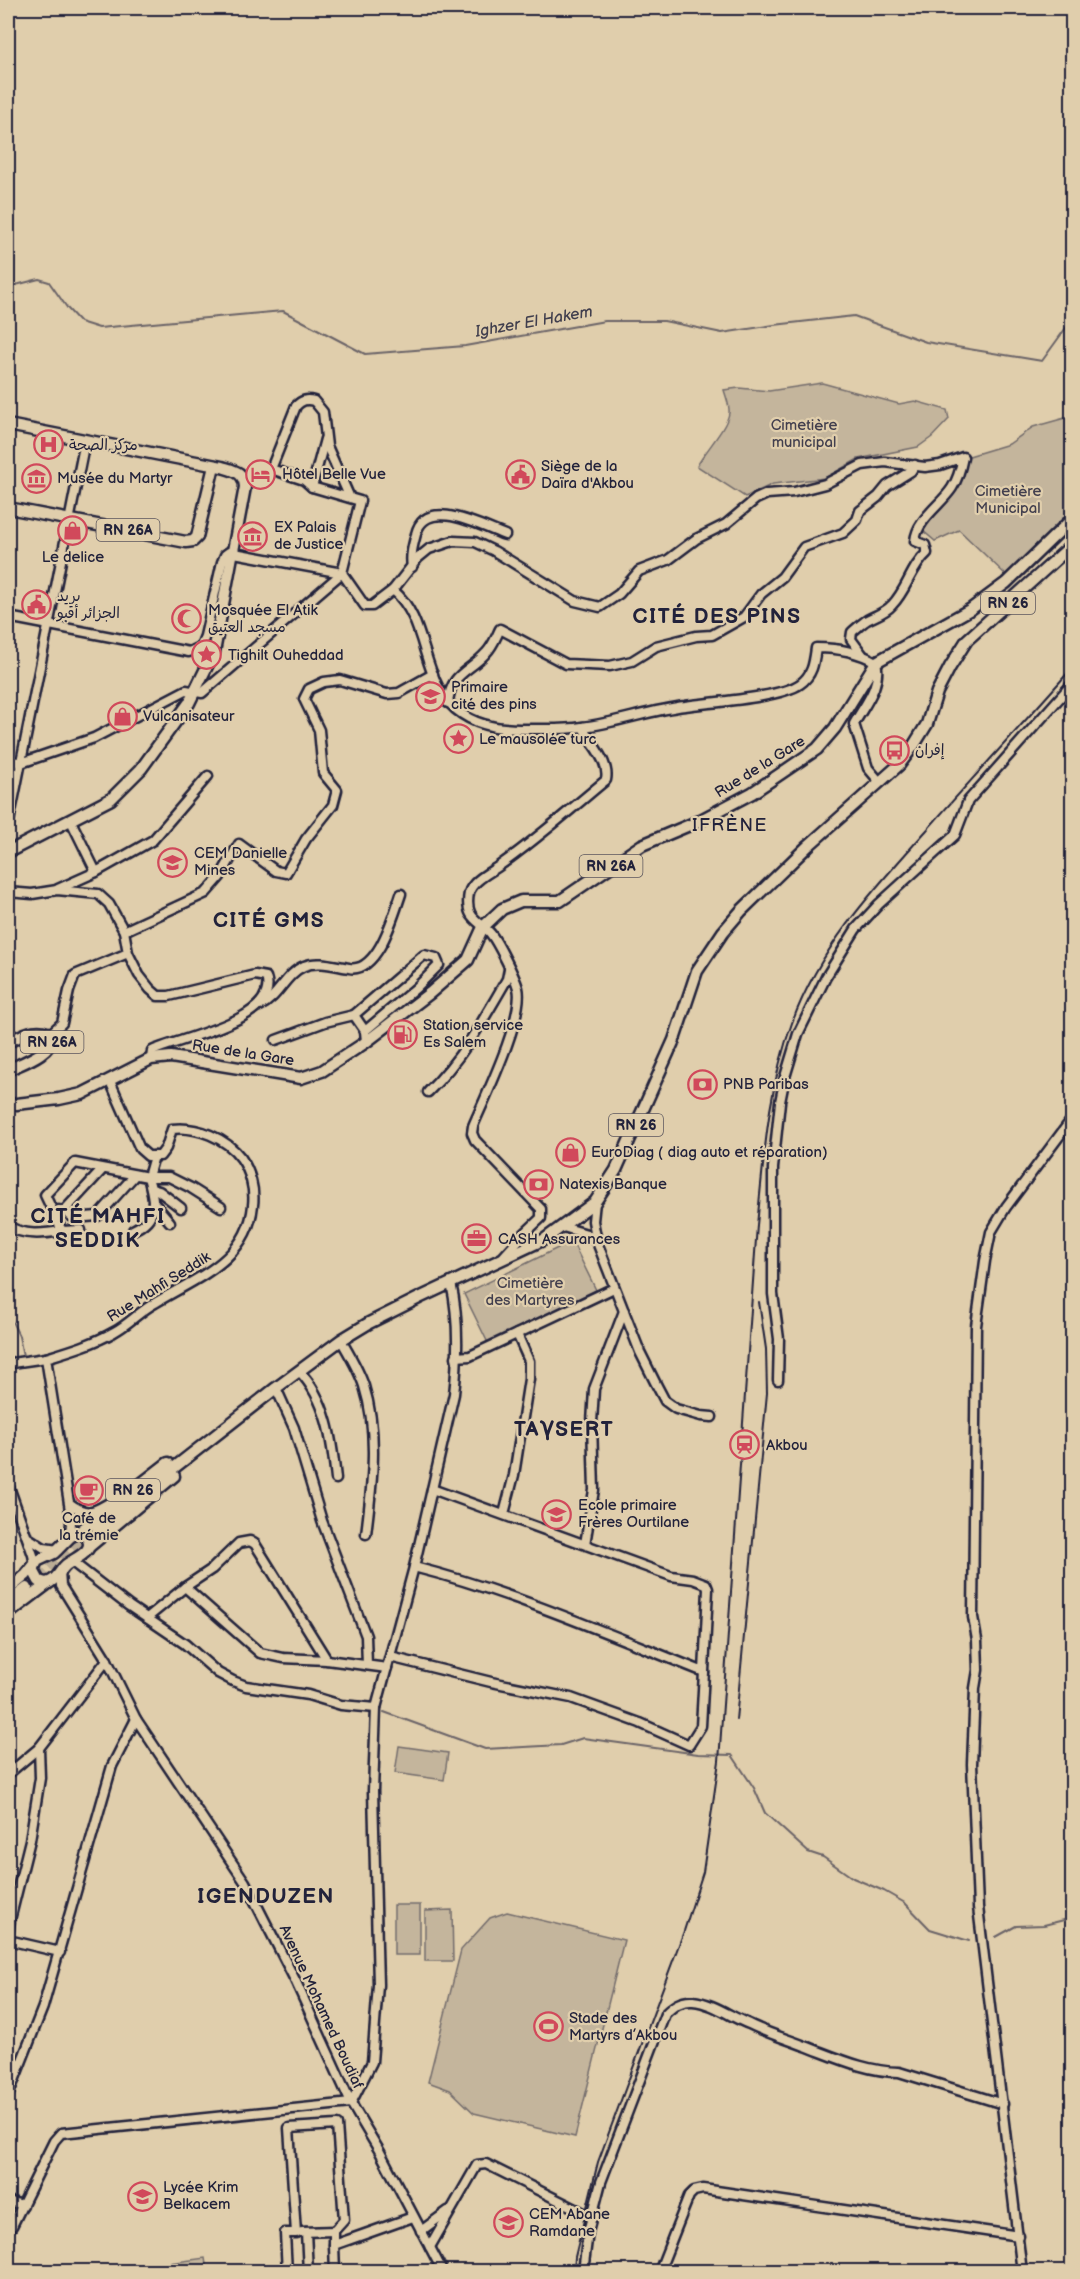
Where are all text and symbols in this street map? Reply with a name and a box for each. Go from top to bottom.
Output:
water label: Ighzer El Hakem [473,302,594,342]
park label: Cimetière municipal [771,416,837,452]
hospital icon: مركز الصحة [32,429,64,461]
place label: مركز الصحة [69,436,138,455]
place label: Siège de la Daïra d'Akbou [541,457,634,493]
hotel icon: Hôtel Belle Vue [245,458,277,490]
public building icon: Siège de la Daïra d'Akbou [504,459,536,491]
museum icon: Musée du Martyr [20,462,52,494]
place label: Hôtel Belle Vue [282,465,386,484]
place label: Musée du Martyr [57,469,173,488]
park label: Cimetière Municipal [975,482,1041,518]
shop icon: Le delice [57,514,89,546]
place label: EX Palais de Justice [274,518,343,554]
road number: RN 26A [96,519,160,541]
museum icon: EX Palais de Justice [237,520,269,552]
place label: Le delice [42,548,104,567]
place label: بريد الجزائر أقبو [56,587,120,623]
public building icon: بريد الجزائر أقبو [20,589,52,621]
road number: RN 26 [981,592,1035,614]
place label: Mosquée El Atik مسجد العتيق [208,601,319,637]
mosque icon: Mosquée El Atik مسجد العتيق [171,603,203,635]
district label: CITÉ DES PINS [633,603,801,629]
place icon: Tighilt Ouheddad [191,639,223,671]
place label: Tighilt Ouheddad [228,646,344,665]
place label: Primaire cité des pins [451,678,537,714]
school or university icon: Primaire cité des pins [414,680,446,712]
shop icon: Vulcanisateur [106,700,138,732]
place label: Vulcanisateur [143,707,235,726]
place icon: Le mausolée turc [442,723,474,755]
place label: Le mausolée turc [479,730,597,749]
street label: Rue de la Gare [711,732,809,802]
bus stop icon: إفران [878,734,910,766]
place label: إفران [915,741,945,760]
district label: IFRÈNE [692,813,768,836]
place label: CEM Danielle Mines [194,844,287,880]
school or university icon: CEM Danielle Mines [157,846,189,878]
road number: RN 26A [580,855,642,877]
district label: CITÉ GMS [213,907,325,933]
place label: Station service Es Salem [423,1016,523,1052]
fuel station icon: Station service Es Salem [386,1018,418,1050]
road number: RN 26A [20,1031,84,1053]
street label: Rue de la Gare [191,1036,295,1070]
bank icon: PNB Paribas [686,1068,718,1100]
place label: PNB Paribas [723,1075,809,1094]
road number: RN 26 [609,1114,663,1136]
shop icon: EuroDiag ( diag auto et réparation) [554,1136,586,1168]
place label: EuroDiag ( diag auto et réparation) [591,1143,828,1162]
bank icon: Natexis Banque [522,1168,554,1200]
place label: Natexis Banque [559,1175,667,1194]
district label: CITÉ MAHFI SEDDIK [30,1203,166,1253]
office icon: CASH Assurances [461,1223,493,1255]
place label: CASH Assurances [498,1230,621,1249]
street label: Rue Mahfi Seddik [104,1247,215,1327]
park label: Cimetière des Martyres [486,1274,575,1310]
district label: TAƔSERT [514,1417,614,1442]
station icon: Akbou [729,1429,761,1461]
place label: Akbou [766,1436,808,1455]
cafe icon: Café de la trémie [73,1475,105,1507]
road number: RN 26 [106,1479,160,1501]
place label: Ecole primaire Frères Ourtilane [578,1496,689,1532]
school or university icon: Ecole primaire Frères Ourtilane [541,1498,573,1530]
place label: Café de la trémie [59,1509,119,1545]
district label: IGENDUZEN [197,1884,335,1909]
street label: Avenue Mohamed Boudiaf [275,1922,368,2092]
place label: Stade des Martyrs d’Akbou [569,2009,677,2045]
sports icon: Stade des Martyrs d’Akbou [532,2011,564,2043]
place label: Lycée Krim Belkacem [163,2178,238,2214]
school or university icon: Lycée Krim Belkacem [126,2180,158,2212]
place label: CEM Abane Ramdane [529,2205,610,2241]
school or university icon: CEM Abane Ramdane [492,2207,524,2239]

